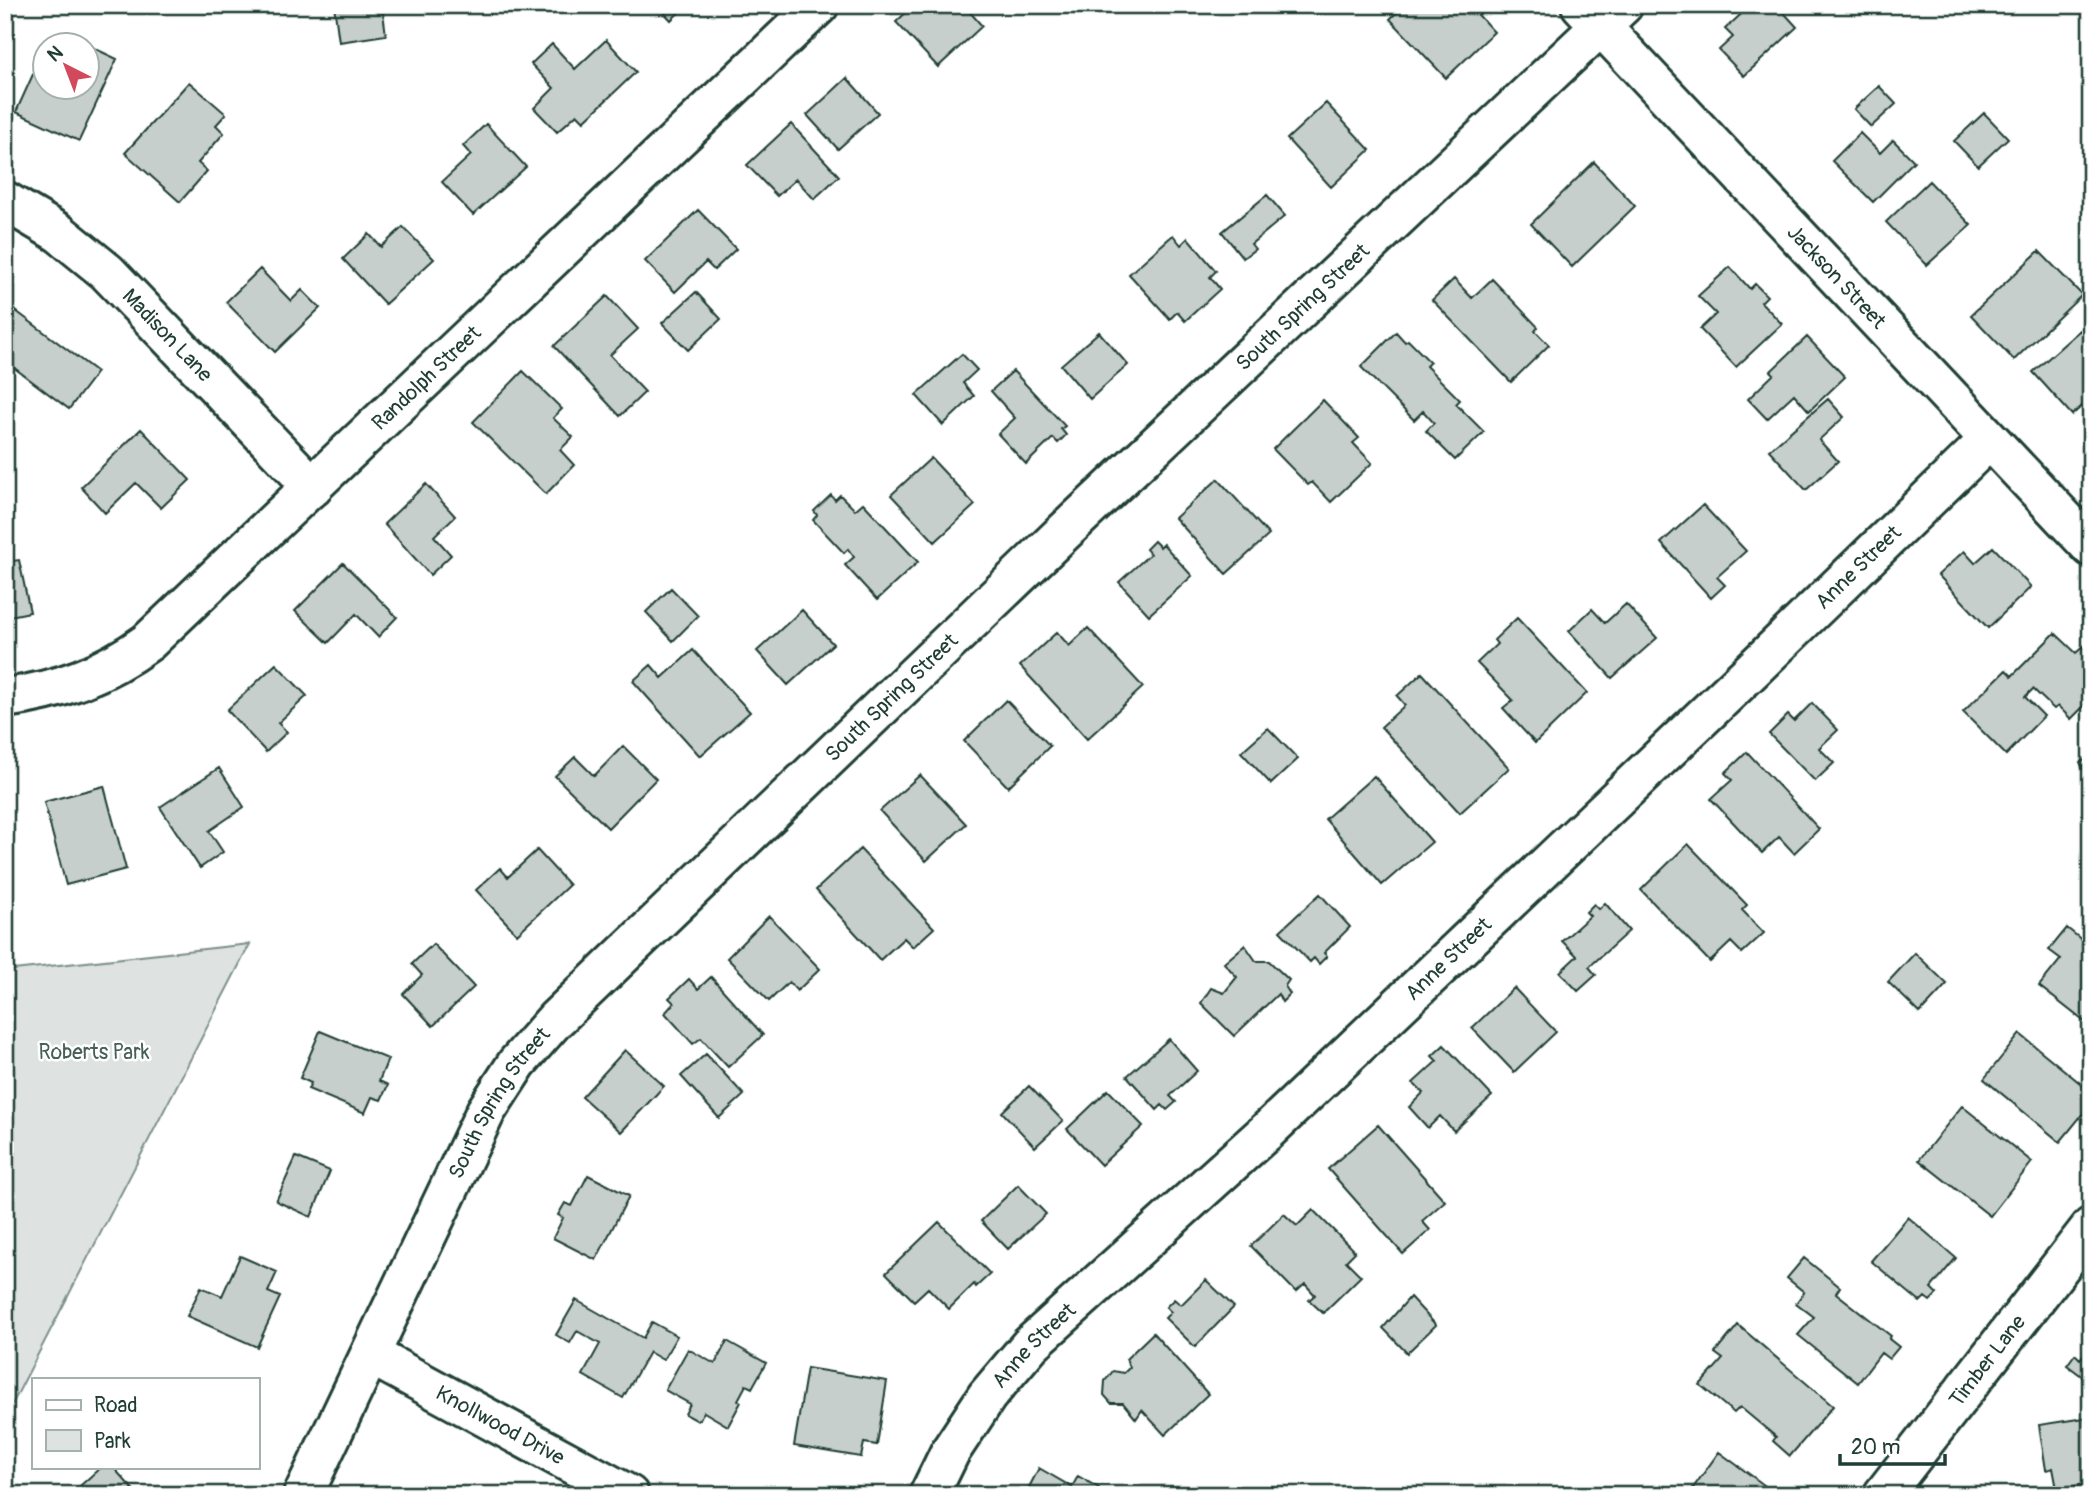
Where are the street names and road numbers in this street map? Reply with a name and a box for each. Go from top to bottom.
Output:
street label: Jackson Street [1781,219,1892,335]
street label: South Spring Street [1230,237,1376,377]
street label: Madison Lane [116,283,218,388]
street label: Randolph Street [366,320,487,436]
street label: Anne Street [1810,519,1907,615]
street label: South Spring Street [820,627,964,768]
street label: Anne Street [1400,911,1498,1007]
street label: South Spring Street [443,1021,557,1183]
street label: Anne Street [986,1297,1082,1394]
street label: Timber Lane [1943,1309,2032,1413]
street label: Knollwood Drive [431,1380,570,1472]

